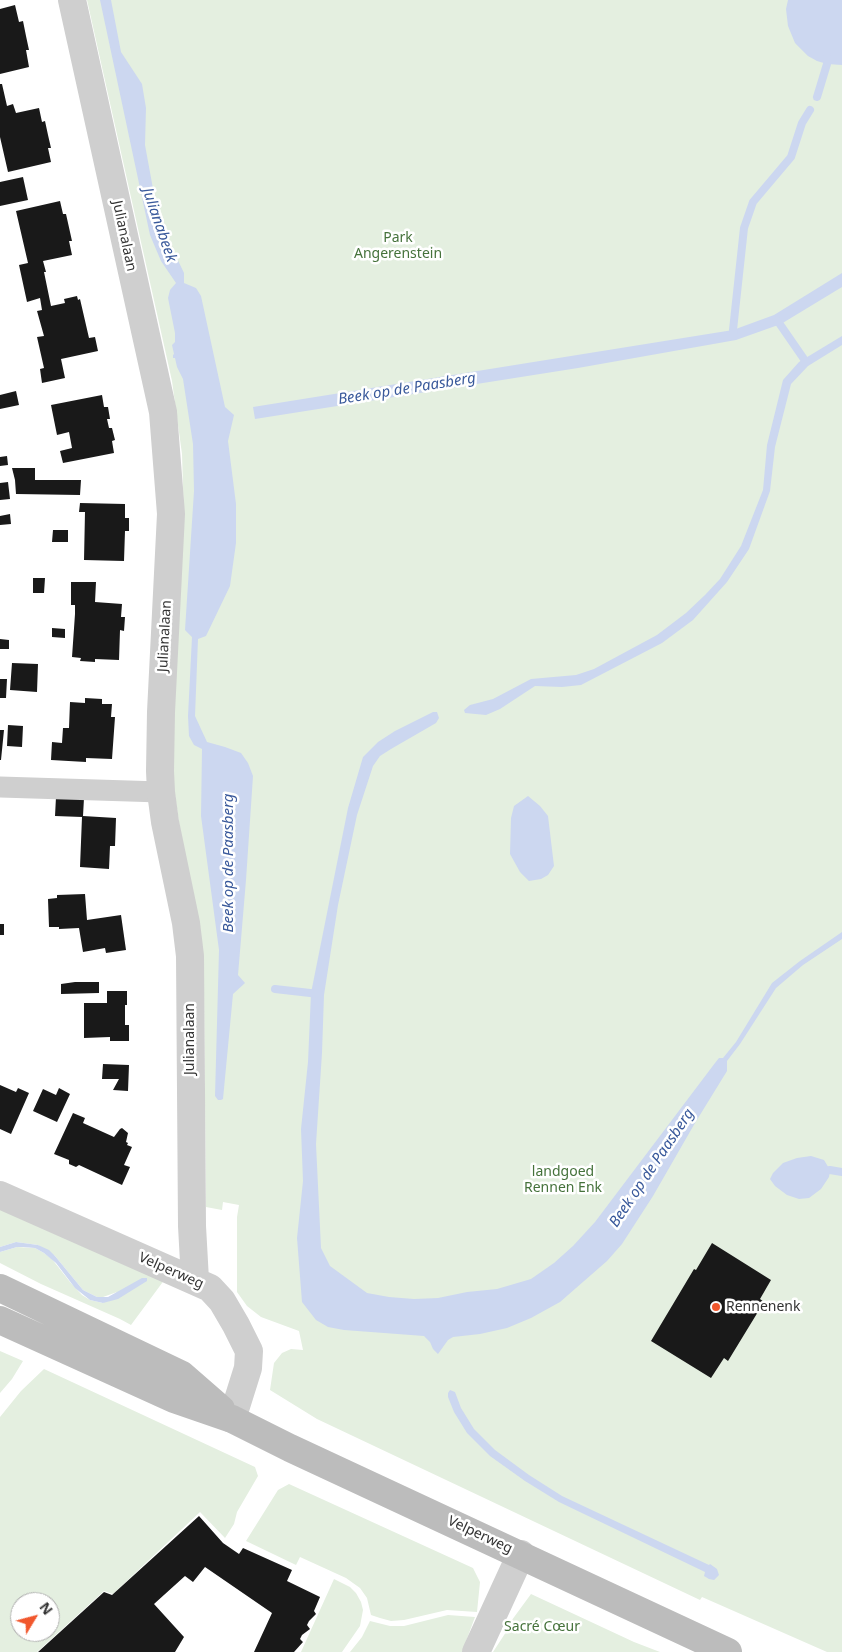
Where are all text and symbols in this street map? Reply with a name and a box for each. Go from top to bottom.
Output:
water label: Julianabeek [138,186,180,264]
street label: Julianalaan [108,199,140,273]
park label: Park Angerenstein [354,230,442,262]
water label: Beek op de Paasberg [337,369,477,409]
street label: Julianalaan [155,600,175,672]
water label: Beek op de Paasberg [220,793,238,933]
street label: Julianalaan [182,1003,198,1075]
water label: Beek op de Paasberg [606,1105,698,1231]
park label: landgoed Rennen Enk [524,1164,602,1196]
street label: Velperweg [136,1249,206,1293]
place label: Rennenenk [726,1299,800,1315]
marker: Rennenenk [710,1301,722,1313]
street label: Velperweg [445,1513,515,1557]
north arrow [10,1592,60,1642]
text: N [36,1598,58,1619]
park label: Sacré Cœur [504,1619,580,1635]

